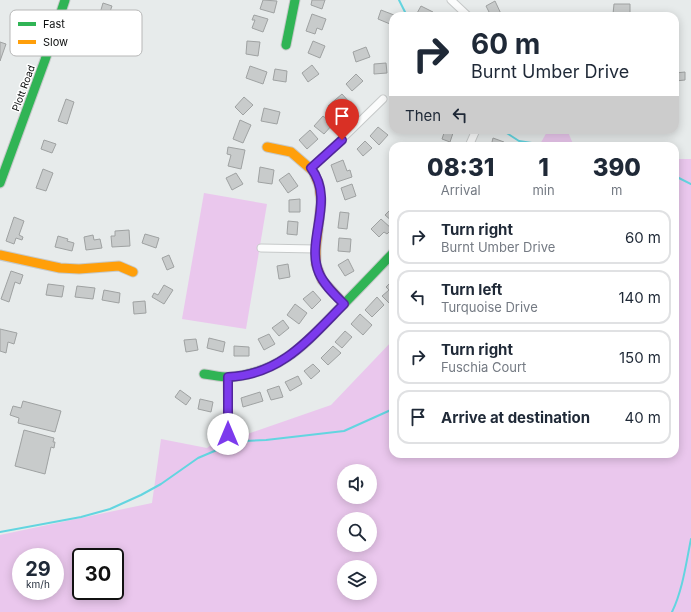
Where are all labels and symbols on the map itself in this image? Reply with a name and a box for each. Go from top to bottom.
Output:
legend [10,10,142,56]
text: Fast [43,17,65,31]
text: Slow [43,35,68,49]
street label: Plott Road [9,63,37,113]
pin [325,99,359,140]
position arrow [207,413,249,455]
speed limit sign: 30 [72,548,124,600]

